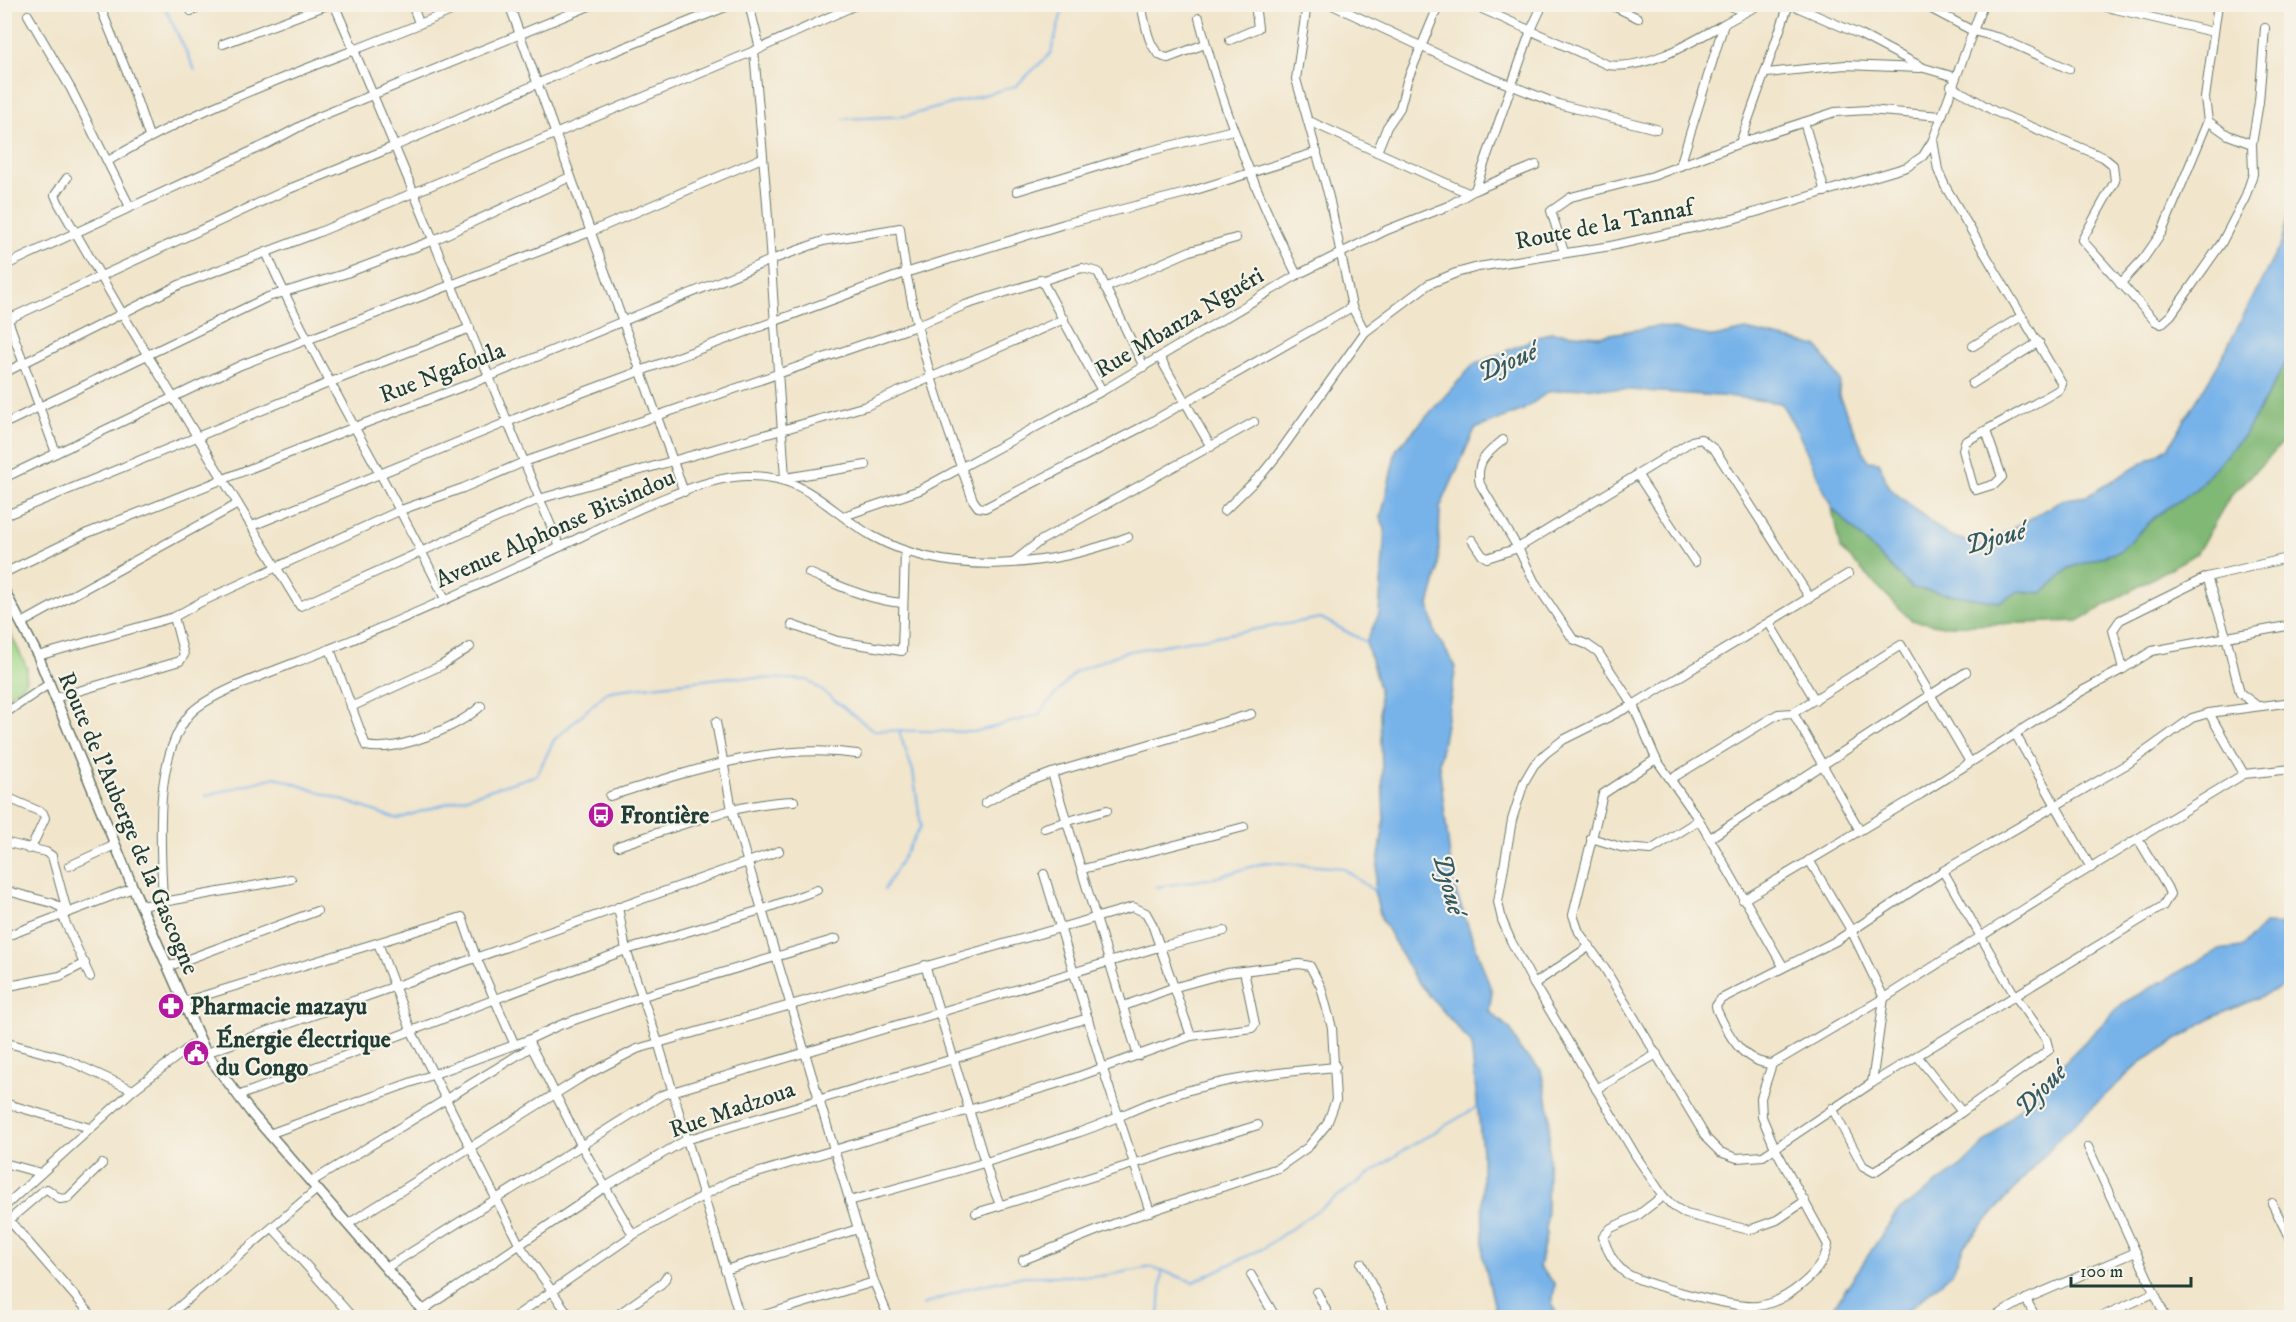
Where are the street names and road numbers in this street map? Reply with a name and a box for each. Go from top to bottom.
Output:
street label: Route de la Tannaf [1513,192,1699,257]
street label: Rue Mbanza Nguéri [1090,261,1269,385]
street label: Rue Ngafoula [375,335,510,411]
street label: Avenue Alphonse Bitsindou [431,462,680,595]
street label: Route de l'Auberge de la Gascogne [51,668,206,979]
street label: Rue Madzoua [666,1074,800,1145]

